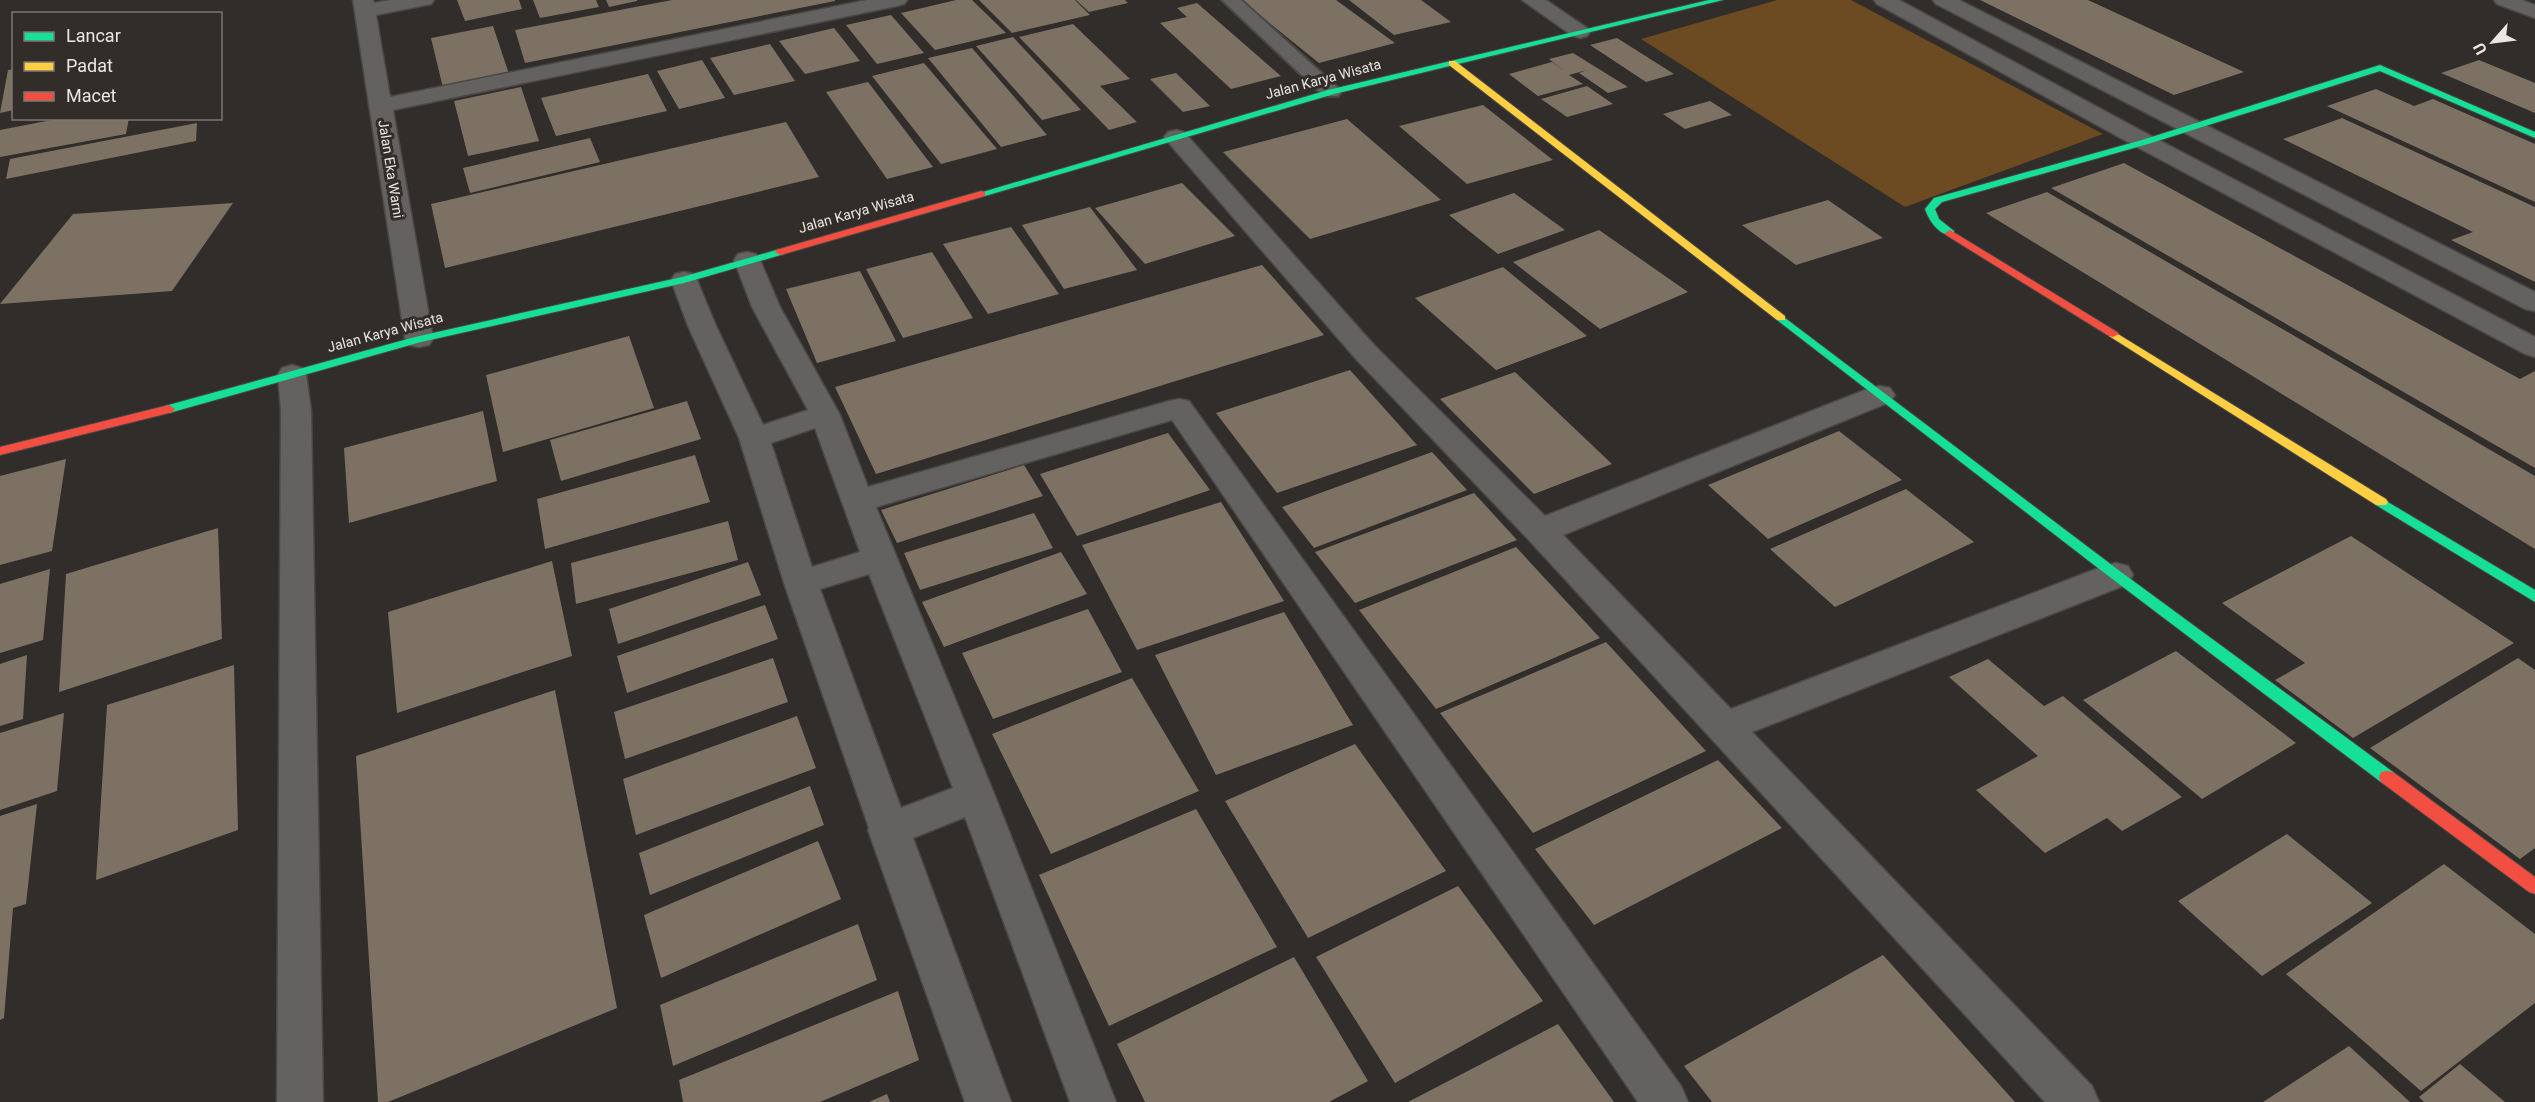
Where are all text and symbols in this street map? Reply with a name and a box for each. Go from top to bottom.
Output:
legend [12,12,222,120]
north arrow [2463,12,2523,72]
text: Lancar [66,25,121,46]
text: U [2469,40,2491,58]
text: Padat [66,55,113,76]
street label: Jalan Karya Wisata [1263,56,1383,102]
text: Macet [66,85,116,106]
street label: Jalan Eka Warni [375,119,407,219]
street label: Jalan Karya Wisata [796,188,916,236]
street label: Jalan Karya Wisata [325,309,445,355]

